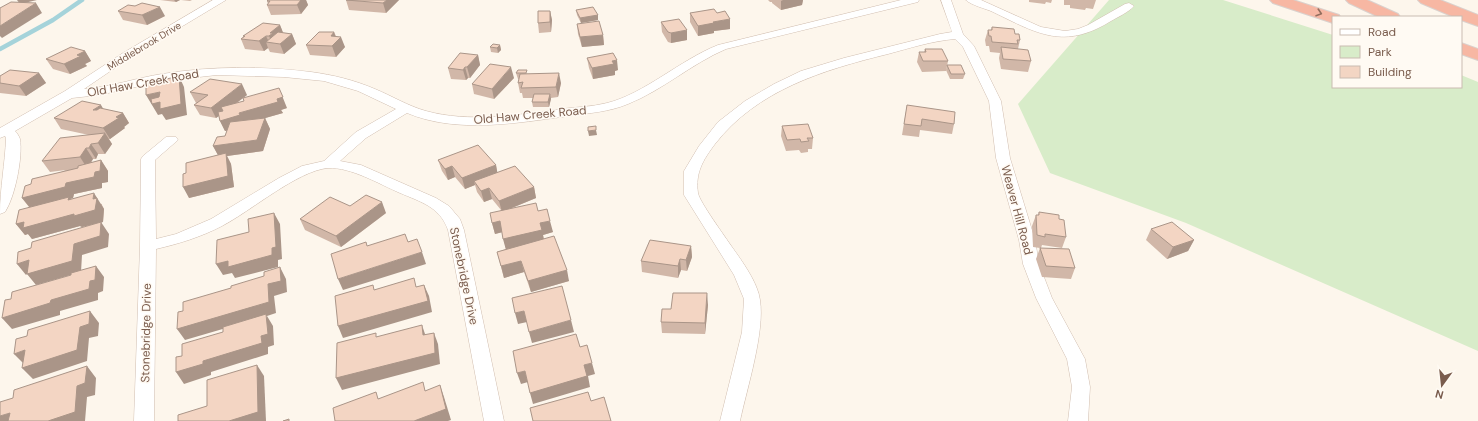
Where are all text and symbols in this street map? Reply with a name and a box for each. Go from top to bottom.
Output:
one-way arrow [1315,8,1322,17]
legend [1332,16,1462,88]
street label: Middlebrook Drive [105,19,184,73]
text: Road [1368,24,1396,40]
text: Park [1368,44,1392,60]
text: Building [1368,64,1412,80]
street label: Old Haw Creek Road [86,65,200,101]
street label: Old Haw Creek Road [473,102,587,128]
street label: Weaver Hill Road [997,163,1037,257]
street label: Stonebridge Drive [446,226,482,327]
street label: Stonebridge Drive [137,283,155,383]
north arrow [1422,365,1462,405]
text: N [1434,387,1445,402]

